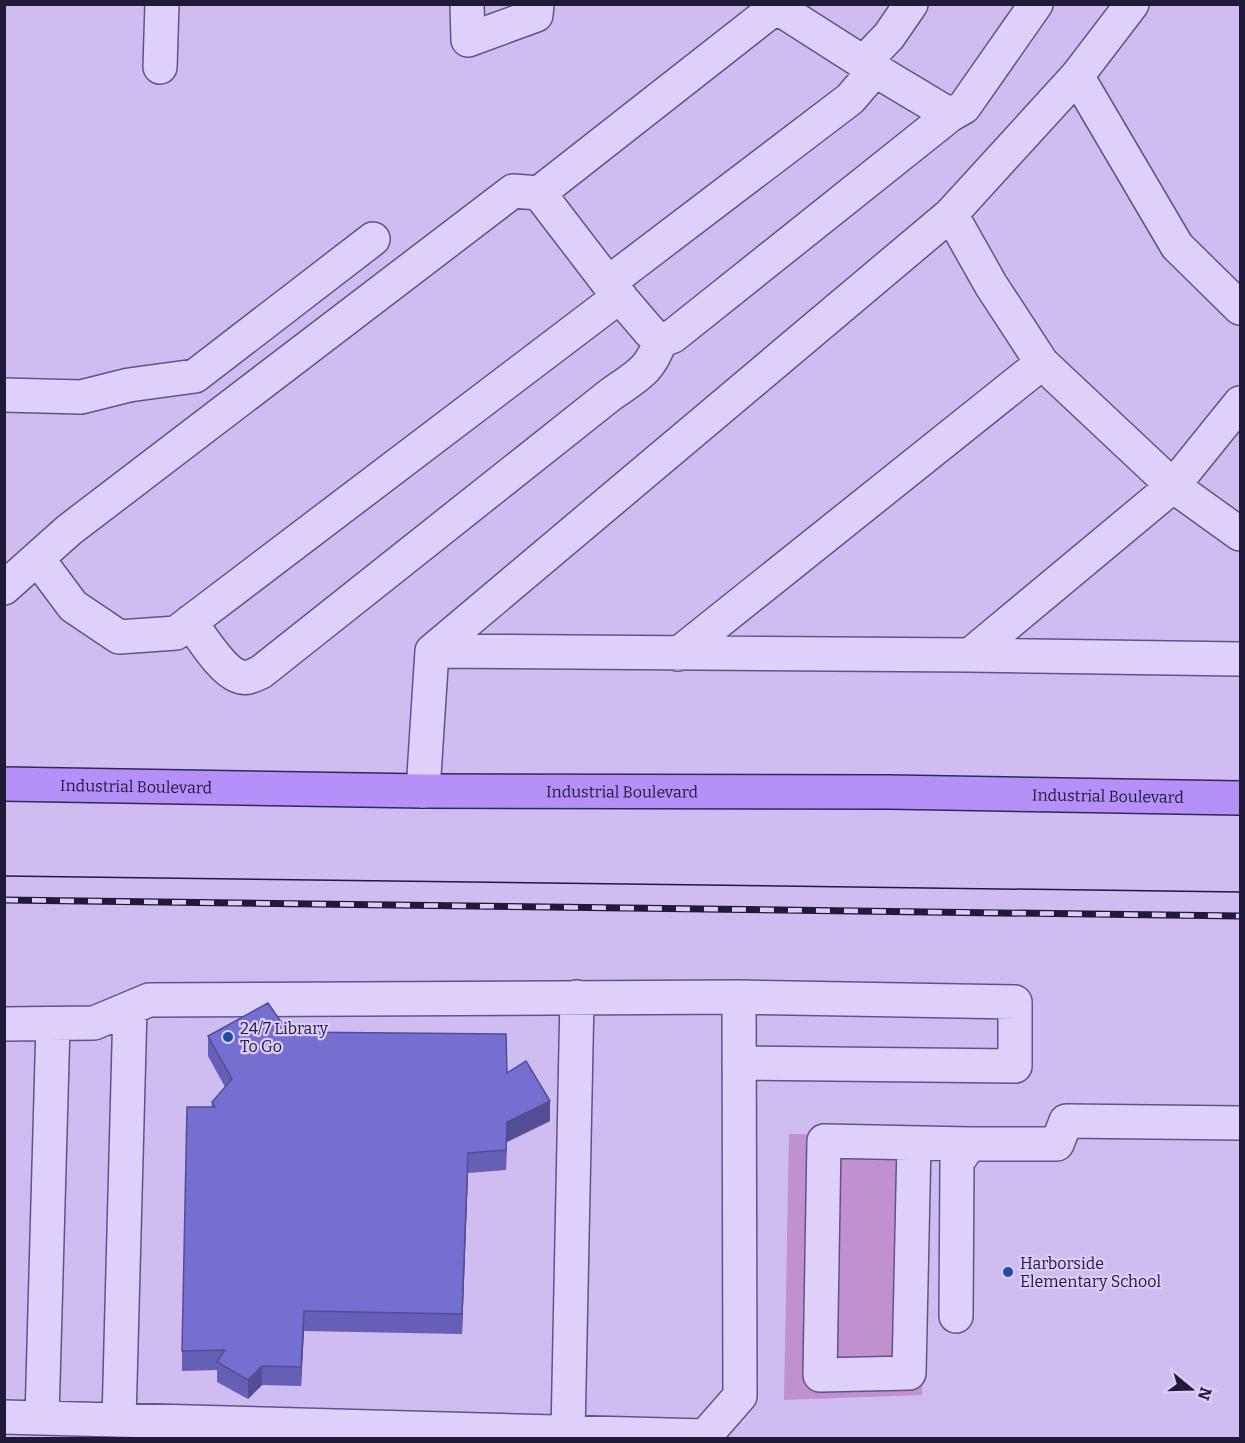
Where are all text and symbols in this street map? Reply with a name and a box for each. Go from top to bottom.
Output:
street label: Industrial Boulevard [60,775,213,797]
street label: Industrial Boulevard [546,782,699,801]
street label: Industrial Boulevard [1032,785,1185,807]
place label: 24/7 Library To Go [240,1019,329,1056]
marker: 24/7 Library To Go [221,1030,235,1044]
place label: Harborside Elementary School [1020,1254,1161,1291]
marker: Harborside Elementary School [1001,1265,1015,1279]
north arrow [1161,1359,1221,1419]
text: N [1194,1385,1216,1403]

